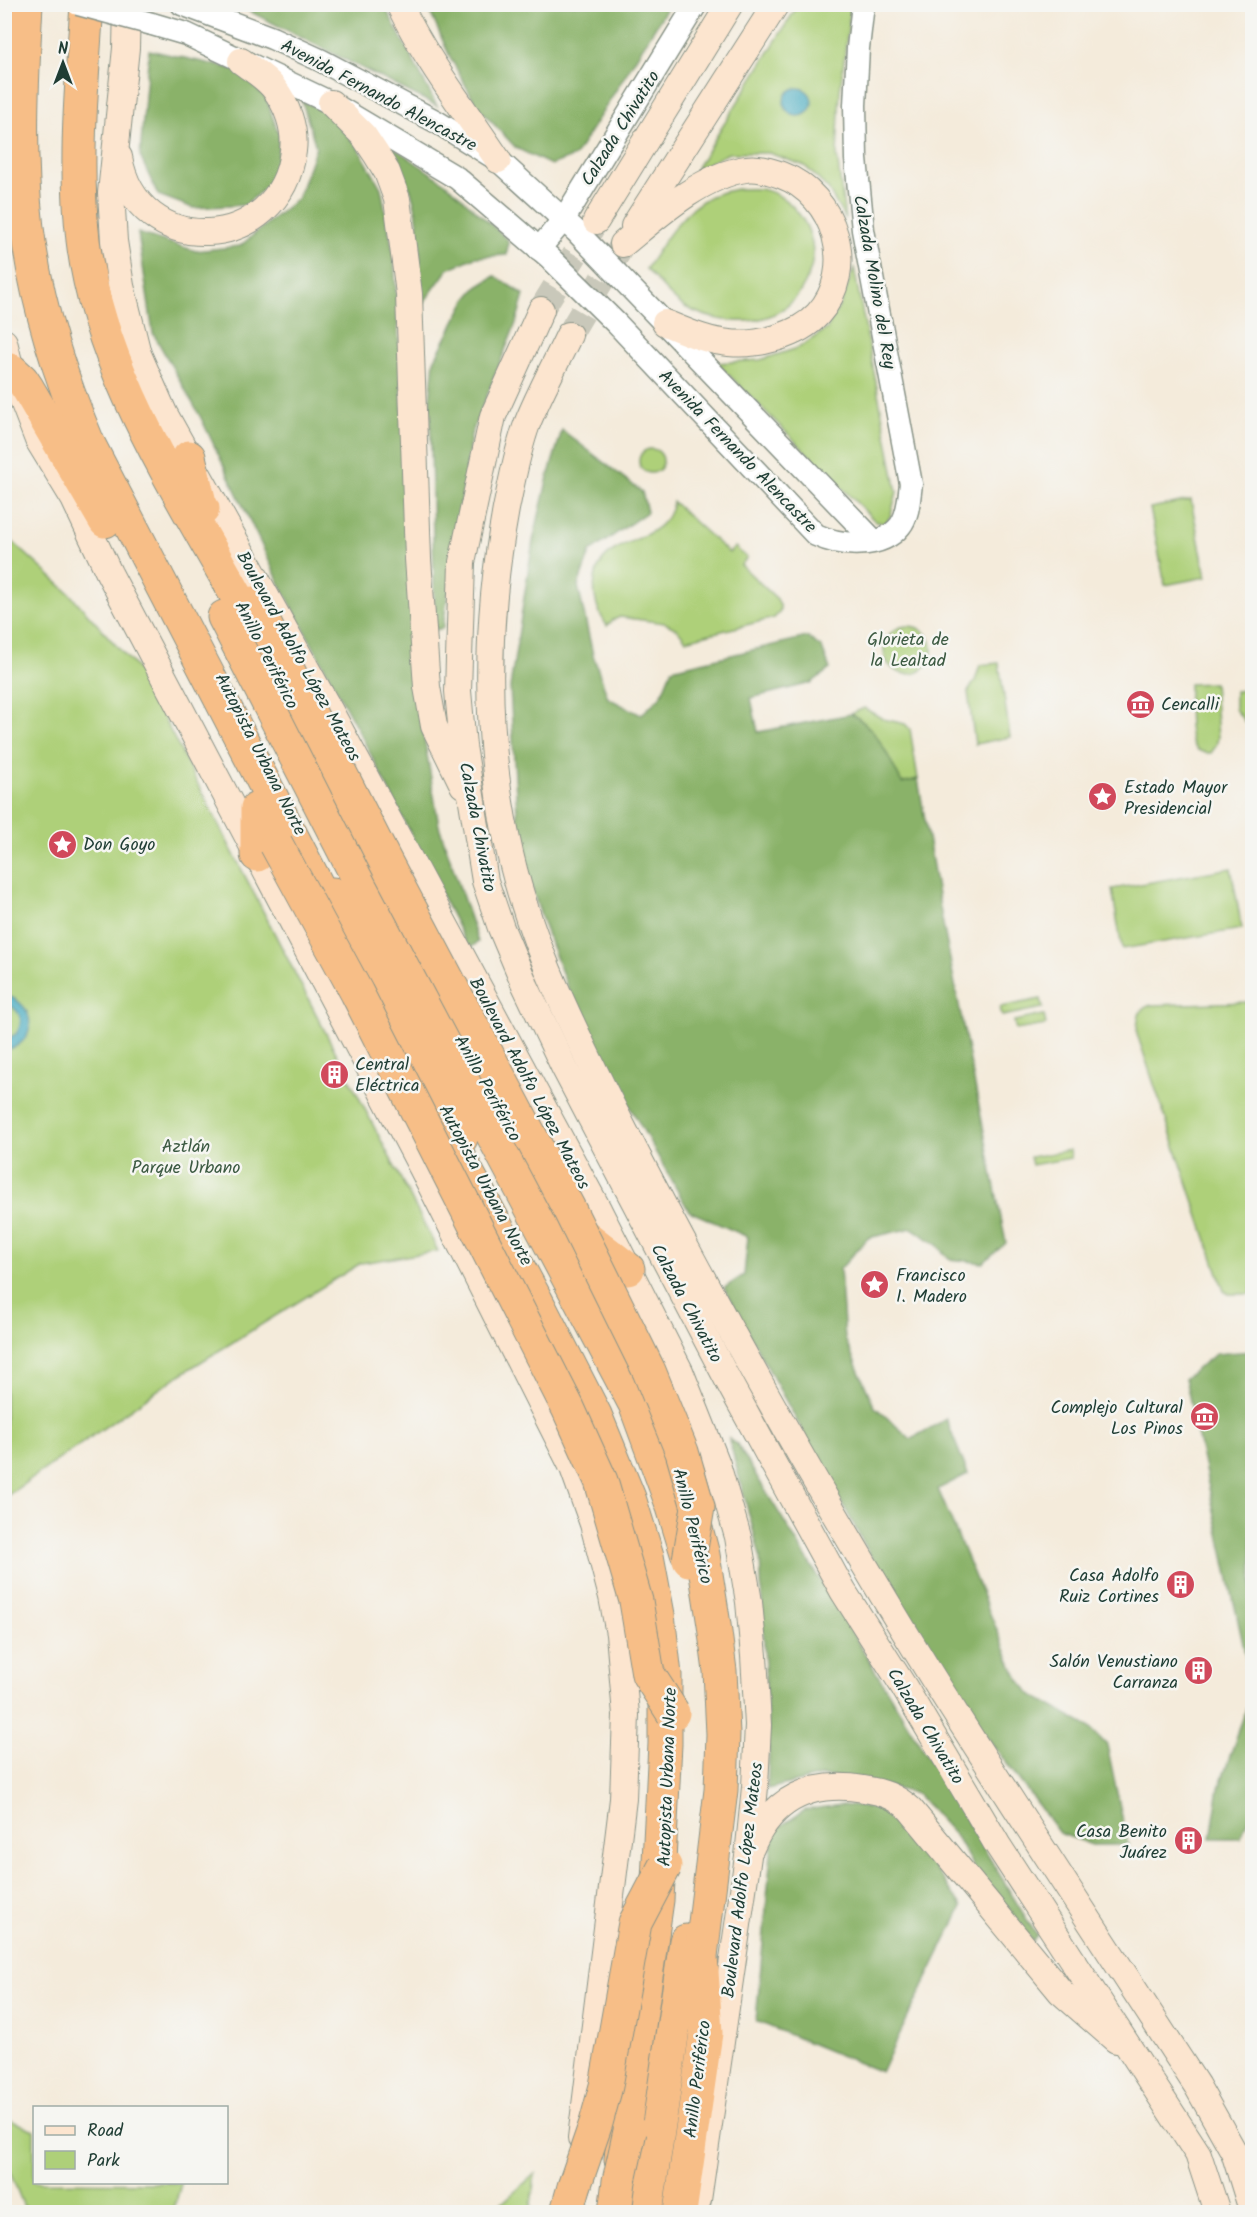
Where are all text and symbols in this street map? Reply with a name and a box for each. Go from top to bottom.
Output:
street label: Avenida Fernando Alencastre [275,32,482,160]
north arrow [33,33,93,93]
text: N [58,37,68,62]
street label: Calzada Chivatito [574,65,668,192]
street label: Calzada Molino del Rey [844,193,903,372]
street label: Avenida Fernando Alencastre [650,363,823,541]
street label: Boulevard Adolfo López Mateos [228,546,368,768]
street label: Anillo Periférico [226,596,305,715]
park label: Glorieta de la Lealtad [867,626,949,676]
street label: Autopista Urbana Norte [206,668,313,841]
museum icon: Cencalli [1124,688,1156,720]
place label: Cencalli [1161,691,1220,720]
street label: Calzada Chivatito [450,760,503,895]
place label: Estado Mayor Presidencial [1124,774,1228,824]
place icon: Estado Mayor Presidencial [1087,781,1119,813]
place icon: Don Goyo [46,828,78,860]
place label: Don Goyo [83,831,155,860]
street label: Boulevard Adolfo López Mateos [460,972,597,1195]
street label: Anillo Periférico [445,1030,528,1147]
place label: Central Eléctrica [355,1051,420,1101]
building icon: Central Eléctrica [318,1058,350,1090]
street label: Autopista Urbana Norte [430,1100,540,1272]
park label: Aztlán Parque Urbano [131,1133,241,1183]
street label: Calzada Chivatito [642,1239,729,1369]
place label: Francisco I. Madero [896,1262,967,1312]
place icon: Francisco I. Madero [859,1269,891,1301]
place label: Complejo Cultural Los Pinos [1050,1394,1184,1444]
museum icon: Complejo Cultural Los Pinos [1188,1401,1220,1433]
street label: Anillo Periférico [663,1466,720,1587]
place label: Casa Adolfo Ruiz Cortines [1059,1562,1159,1612]
building icon: Casa Adolfo Ruiz Cortines [1164,1569,1196,1601]
place label: Salón Venustiano Carranza [1050,1648,1178,1698]
building icon: Salón Venustiano Carranza [1183,1655,1215,1687]
street label: Calzada Chivatito [878,1663,971,1791]
street label: Autopista Urbana Norte [651,1687,686,1867]
street label: Boulevard Adolfo López Mateos [715,1760,772,2000]
place label: Casa Benito Juárez [1076,1818,1167,1868]
building icon: Casa Benito Juárez [1172,1825,1204,1857]
street label: Anillo Periférico [677,2019,720,2140]
legend [33,2106,228,2184]
text: Road [87,2117,124,2146]
text: Park [87,2147,120,2176]

